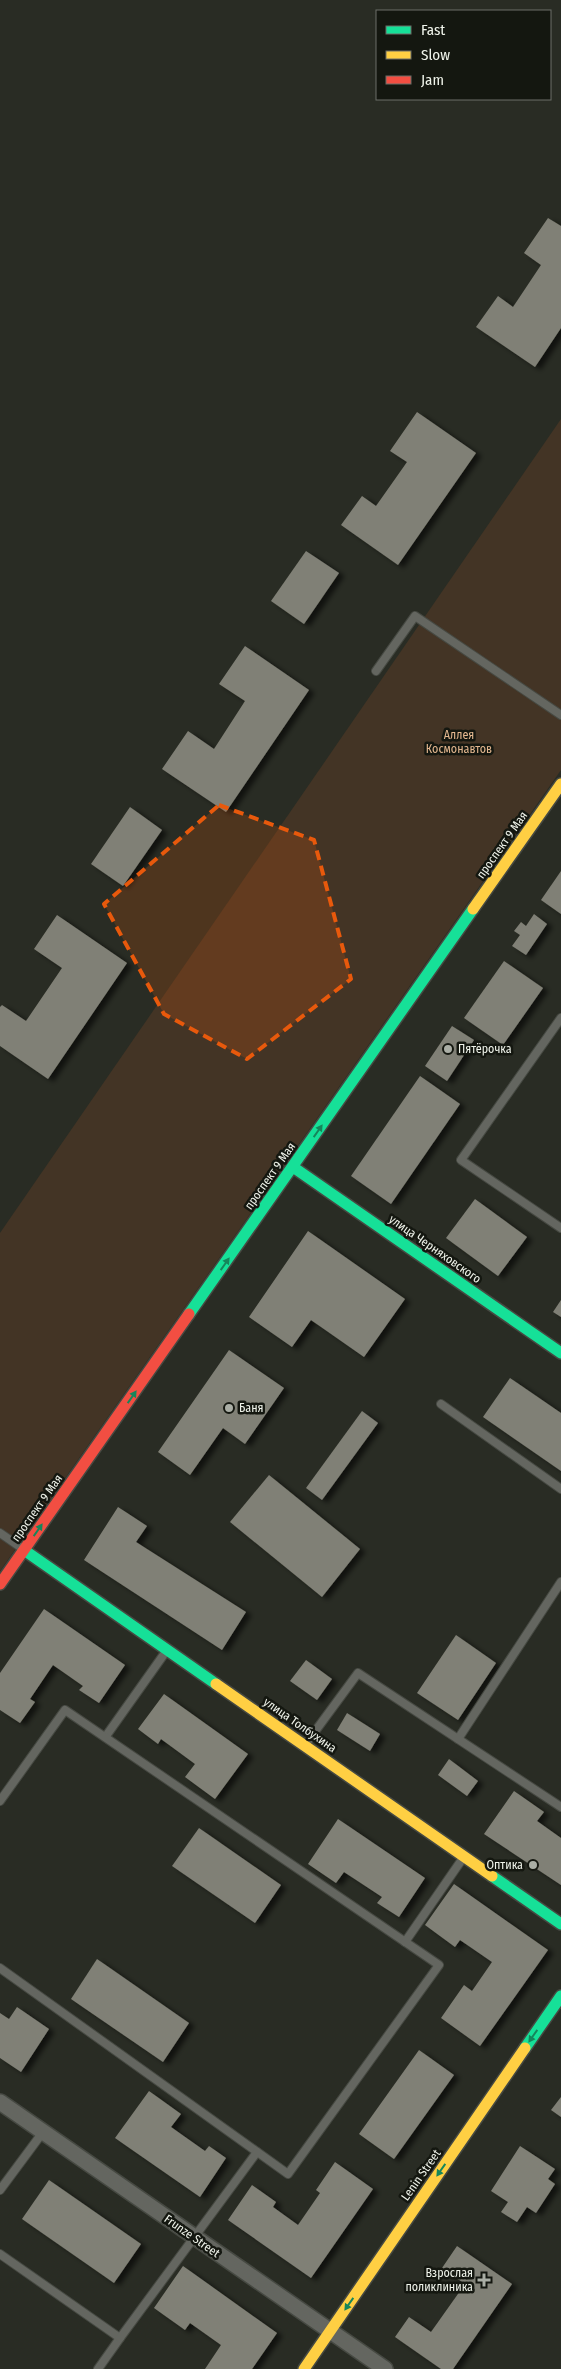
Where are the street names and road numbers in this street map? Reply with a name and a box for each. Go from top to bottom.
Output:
street label: проспект 9 Мая [474,809,530,881]
street label: проспект 9 Мая [242,1140,298,1212]
street label: улица Черняховского [386,1212,484,1286]
street label: проспект 9 Мая [9,1472,65,1544]
street label: улица Толбухина [261,1695,339,1755]
street label: Lenin Street [398,2147,444,2203]
street label: Frunze Street [162,2212,223,2260]

